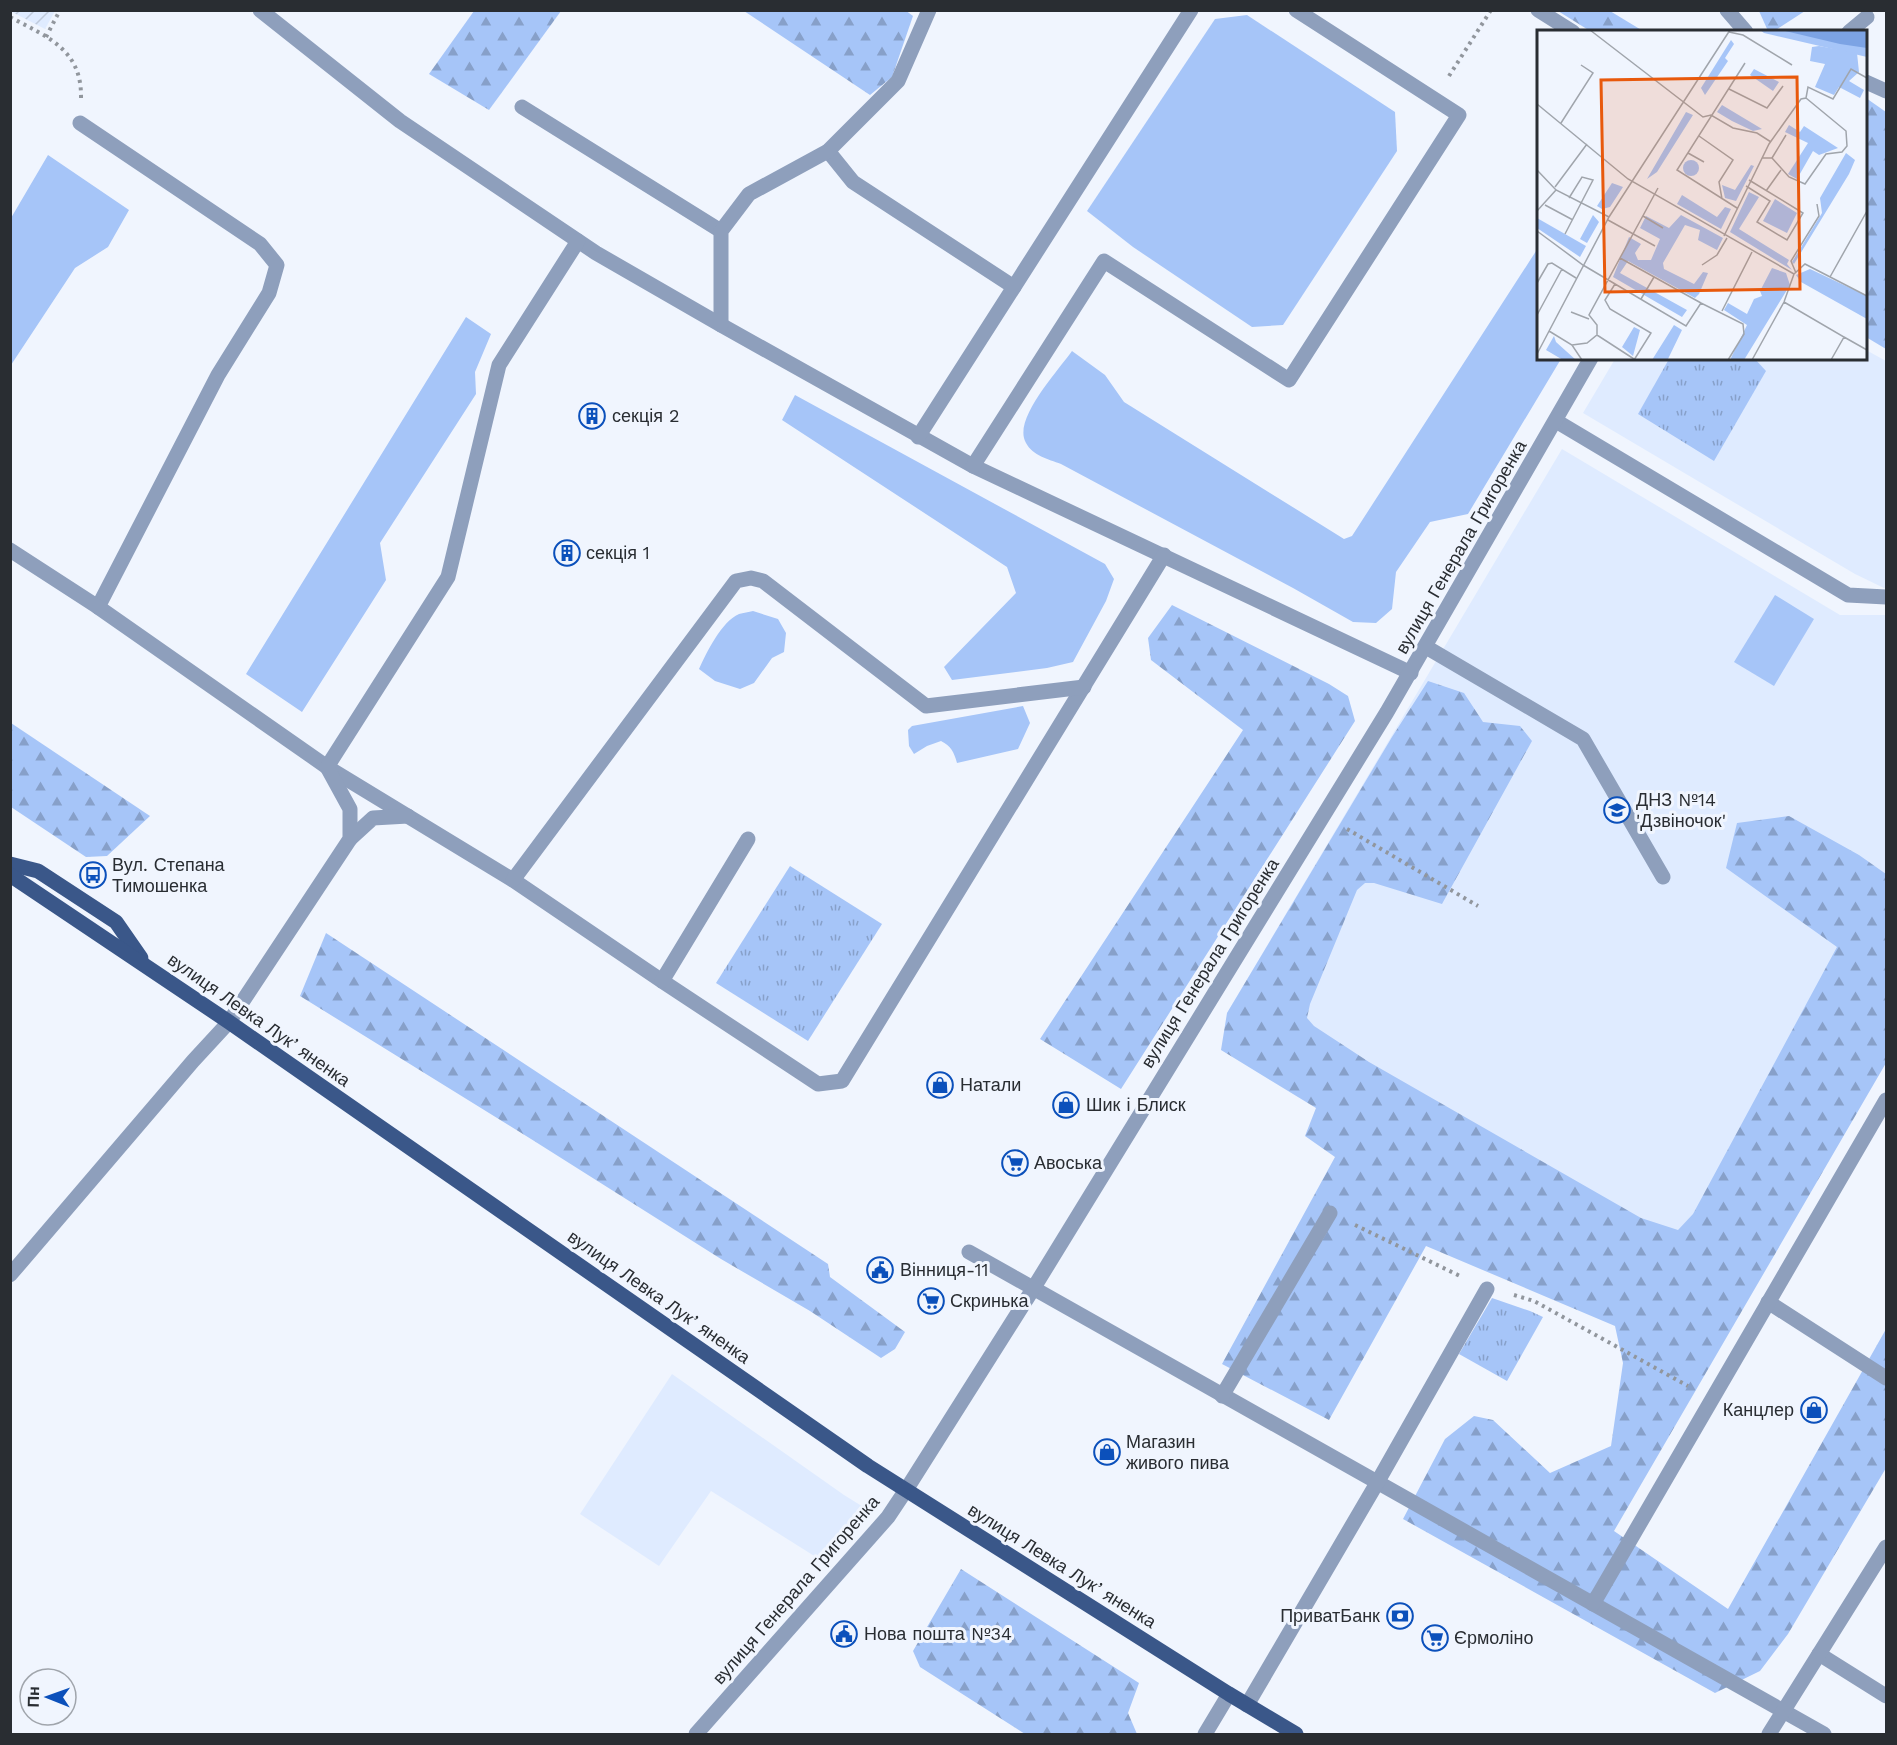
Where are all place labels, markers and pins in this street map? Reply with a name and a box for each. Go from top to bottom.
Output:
building icon: секція 2 [577,401,607,431]
place label: секція 2 [612,405,680,426]
building icon: секція 1 [552,538,582,568]
place label: секція 1 [586,542,650,563]
place label: ДНЗ №14 'Дзвіночок' [1636,789,1726,831]
school or university icon: ДНЗ №14 'Дзвіночок' [1602,795,1632,825]
place label: Вул. Степана Тимошенка [112,854,226,896]
bus stop icon: Вул. Степана Тимошенка [78,860,108,890]
shop icon: Натали [925,1070,955,1100]
place label: Натали [960,1074,1021,1095]
shop icon: Шик і Блиск [1051,1090,1081,1120]
place label: Шик і Блиск [1086,1094,1186,1115]
supermarket icon: Авоська [1000,1148,1030,1178]
place label: Авоська [1034,1152,1103,1173]
public building icon: Вінниця-11 [865,1255,895,1285]
place label: Вінниця-11 [900,1259,988,1280]
supermarket icon: Скринька [916,1286,946,1316]
place label: Скринька [950,1290,1030,1311]
shop icon: Канцлер [1799,1395,1829,1425]
place label: Канцлер [1723,1399,1794,1420]
place label: Магазин живого пива [1126,1431,1230,1473]
shop icon: Магазин живого пива [1092,1437,1122,1467]
bank icon: ПриватБанк [1385,1601,1415,1631]
place label: ПриватБанк [1280,1605,1380,1626]
public building icon: Нова пошта №34 [829,1619,859,1649]
place label: Нова пошта №34 [864,1623,1012,1644]
supermarket icon: Єрмоліно [1420,1623,1450,1653]
place label: Єрмоліно [1454,1627,1533,1648]

